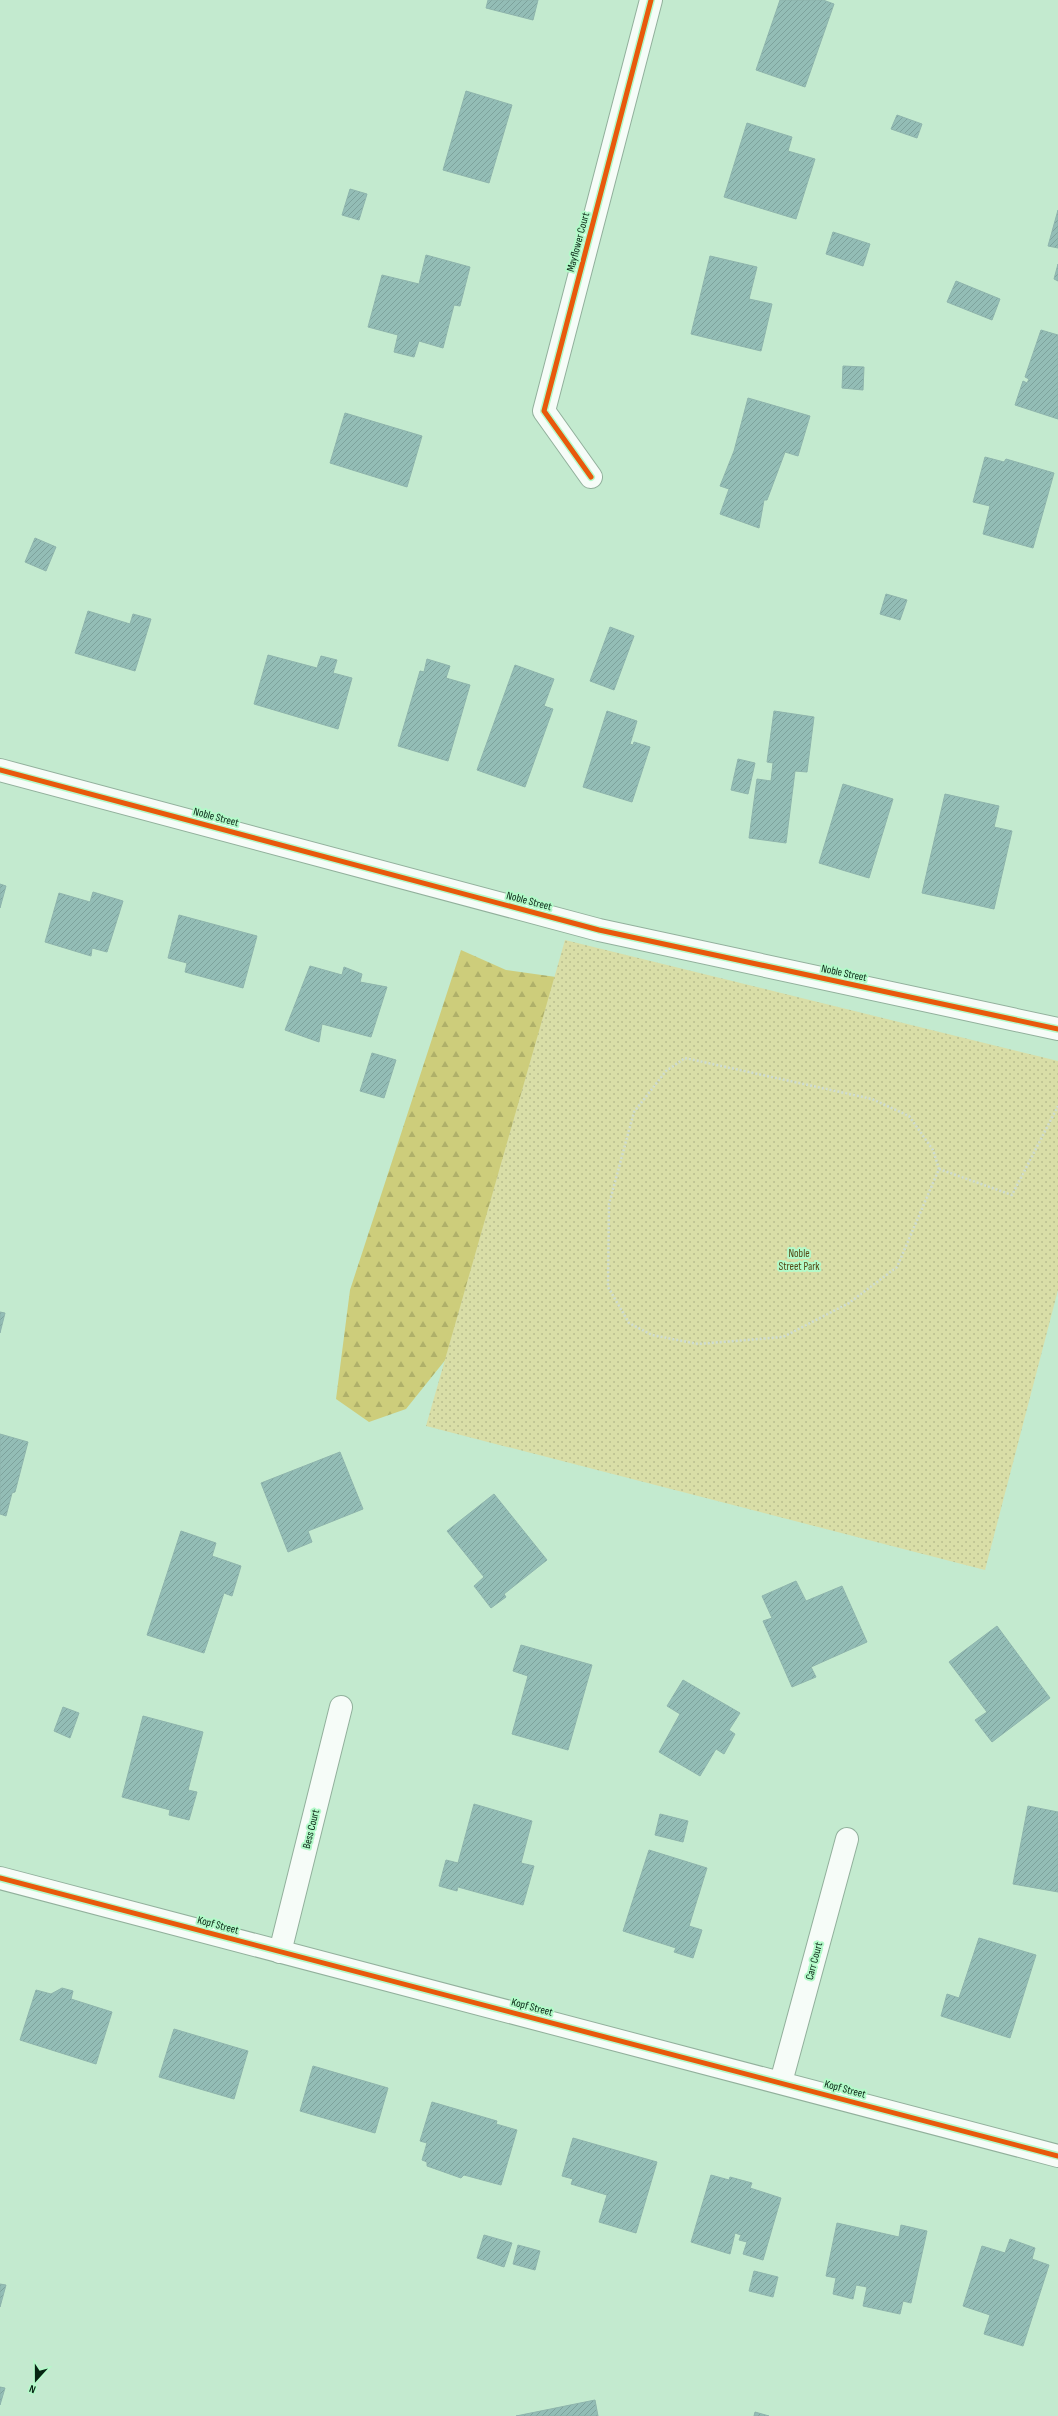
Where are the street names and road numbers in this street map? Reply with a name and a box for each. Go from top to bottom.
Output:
street label: Mayflower Court [564,210,592,273]
street label: Noble Street [192,805,241,829]
street label: Noble Street [505,889,554,913]
street label: Noble Street [820,962,869,984]
street label: Bess Court [300,1807,322,1850]
street label: Kopf Street [196,1913,241,1937]
street label: Carr Court [803,1940,825,1981]
street label: Kopf Street [510,1995,555,2019]
street label: Kopf Street [823,2077,868,2101]

